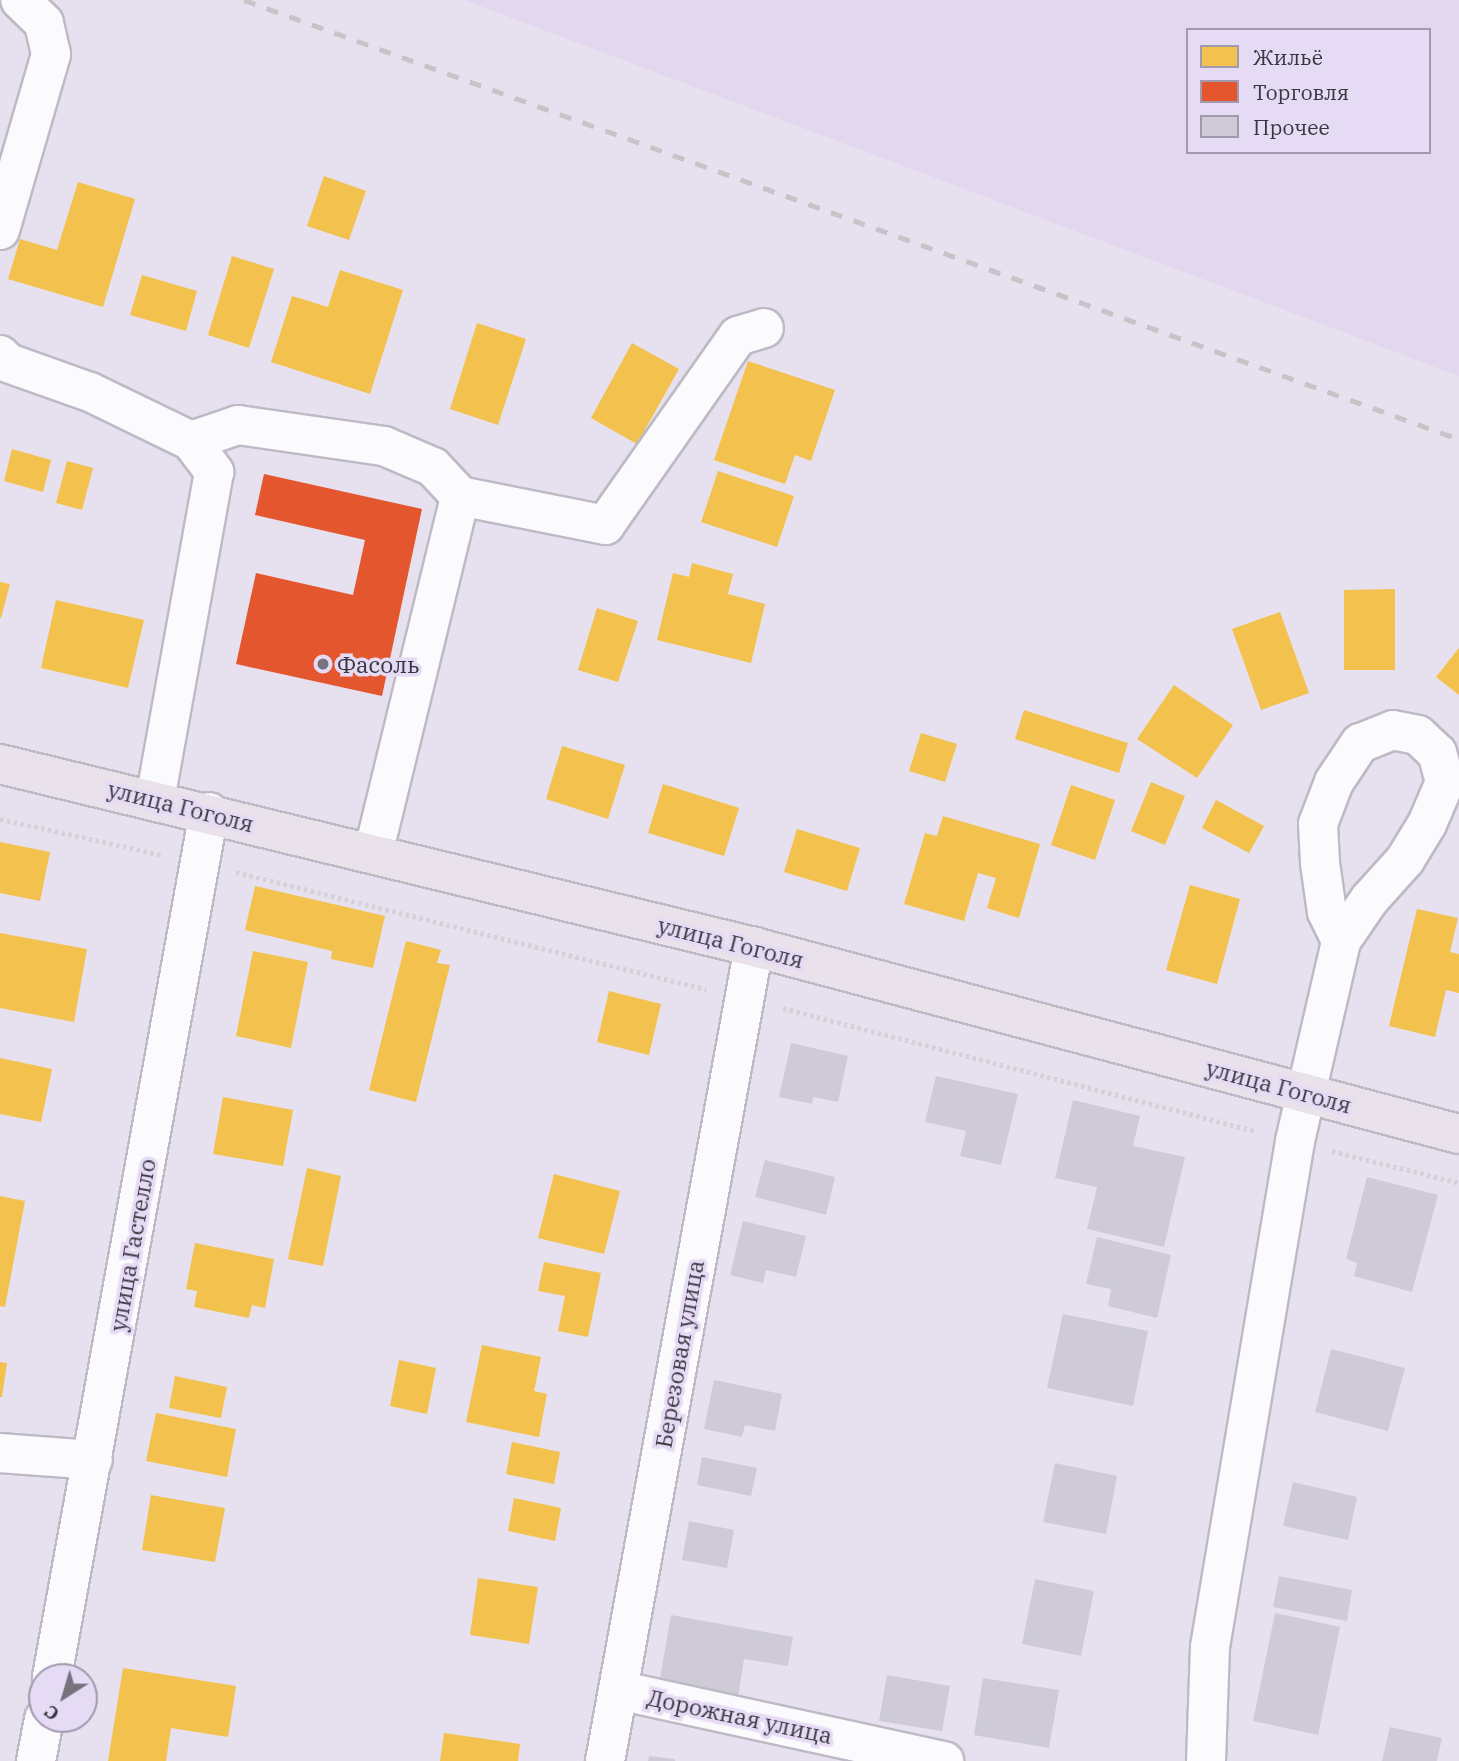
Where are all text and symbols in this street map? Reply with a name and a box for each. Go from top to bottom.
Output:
legend [1186,28,1431,154]
text: Жильё [1253,43,1323,71]
text: Торговля [1253,78,1349,106]
text: Прочее [1253,113,1330,141]
place label: Фасоль [337,650,420,678]
marker: Фасоль [315,656,331,672]
street label: улица Гоголя [105,775,257,837]
street label: улица Гоголя [655,911,807,973]
street label: улица Гоголя [1203,1053,1355,1119]
street label: улица Гастелло [103,1157,161,1333]
street label: Березовая улица [649,1258,709,1450]
north arrow [28,1663,98,1733]
street label: Дорожная улица [645,1683,835,1749]
text: С [39,1700,64,1727]

